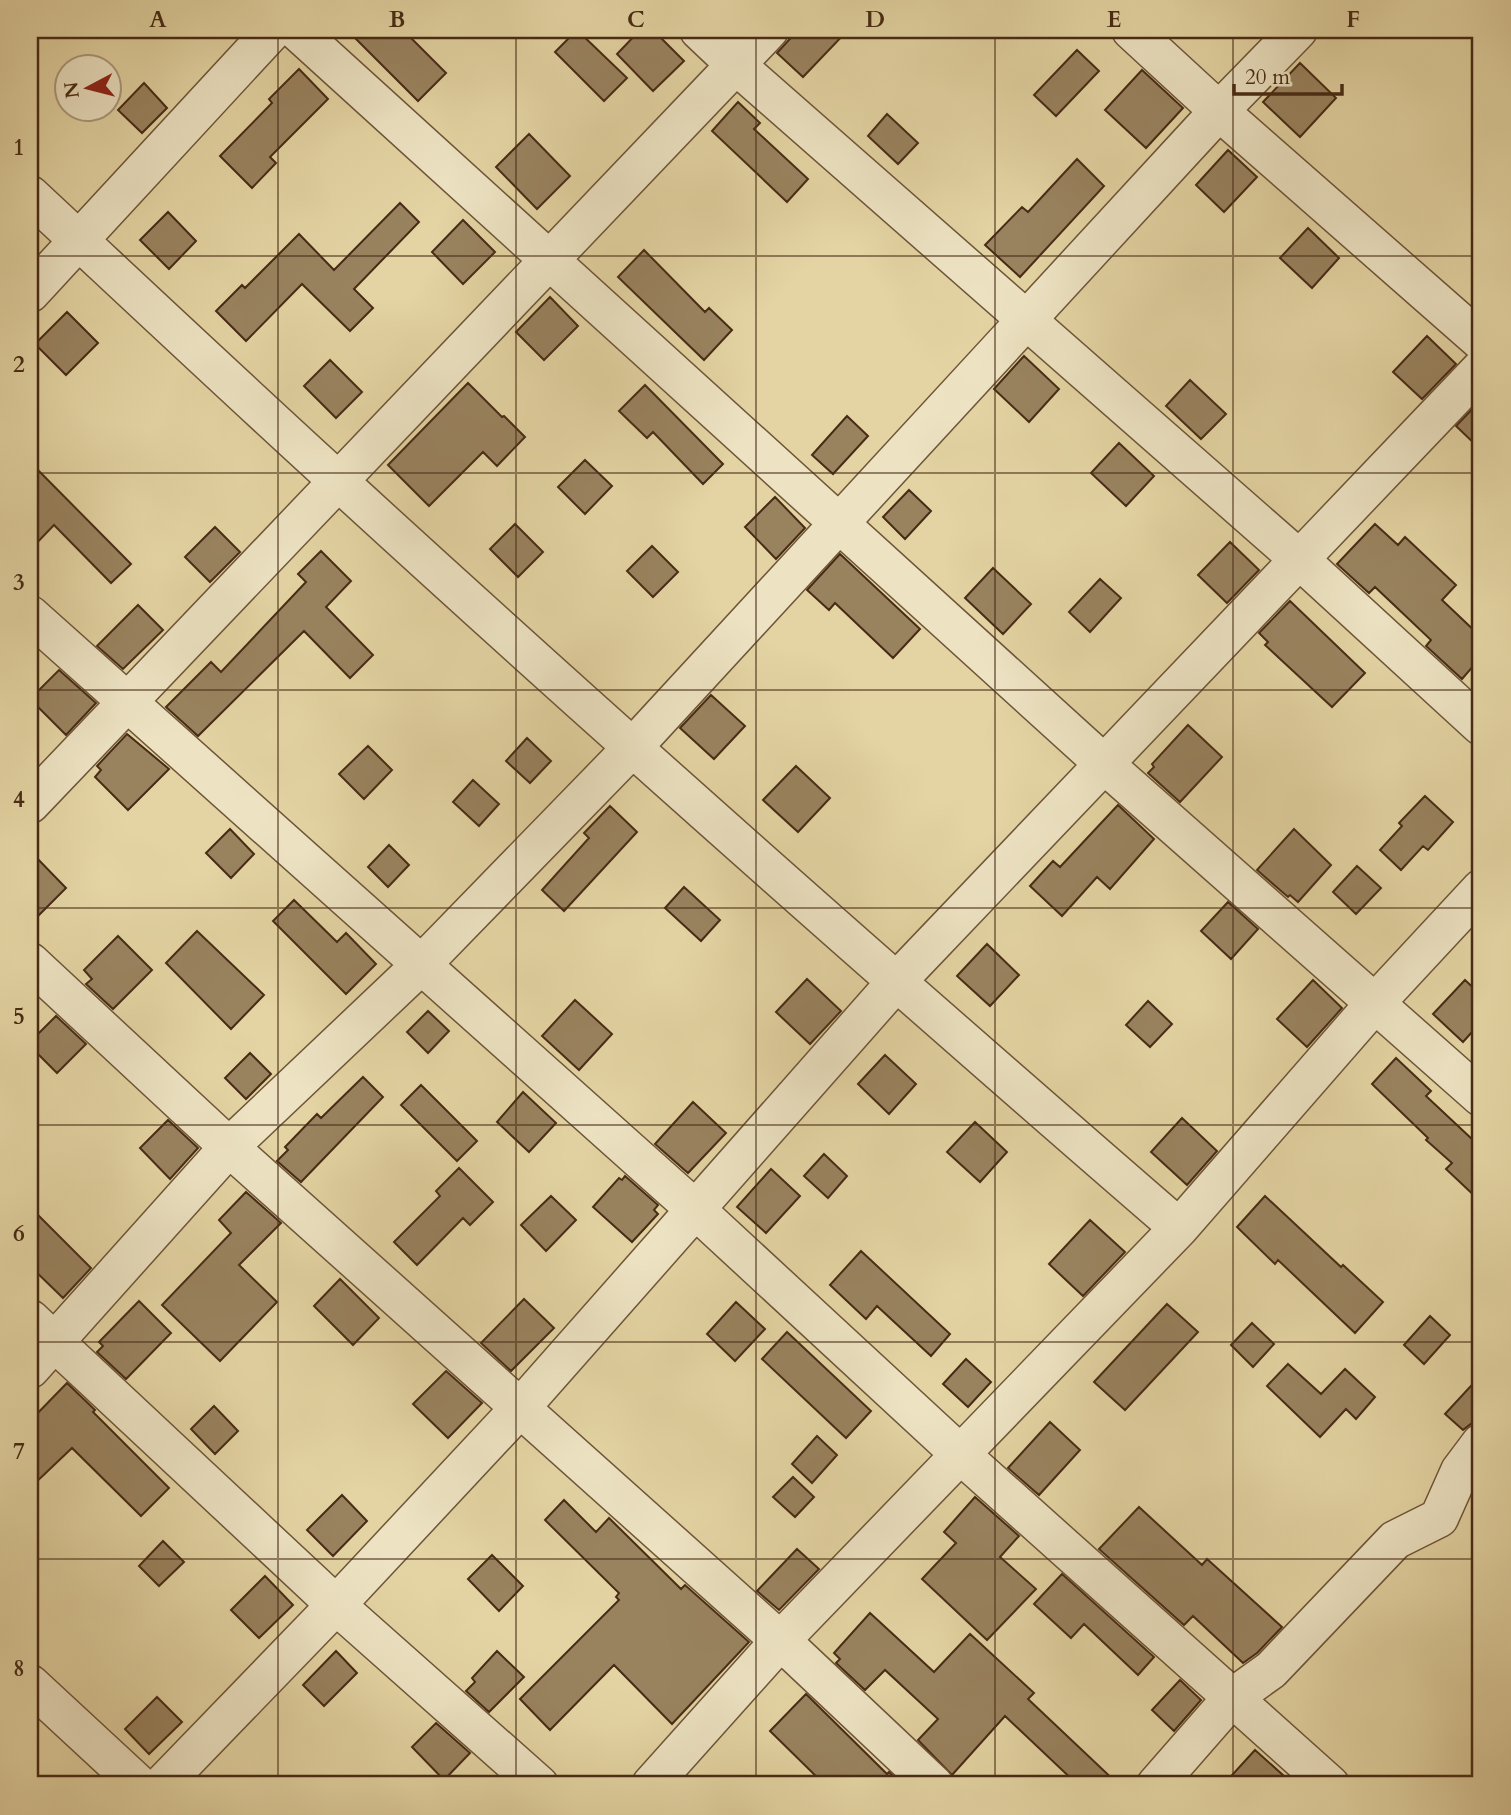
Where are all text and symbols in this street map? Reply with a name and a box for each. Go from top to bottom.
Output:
text: A [149,4,167,35]
text: B [389,4,405,35]
text: C [627,4,645,35]
text: D [865,4,885,35]
text: E [1107,4,1121,35]
text: F [1346,4,1360,35]
north arrow [52,52,122,122]
scale bar [1234,52,1343,96]
text: 20 m [1245,63,1290,92]
text: N [58,80,86,100]
text: 1 [13,132,25,163]
text: 2 [13,349,25,380]
text: 3 [13,567,25,598]
text: 4 [13,784,25,815]
text: 5 [13,1001,25,1032]
text: 6 [13,1218,25,1249]
text: 7 [13,1436,25,1467]
text: 8 [13,1653,25,1684]

